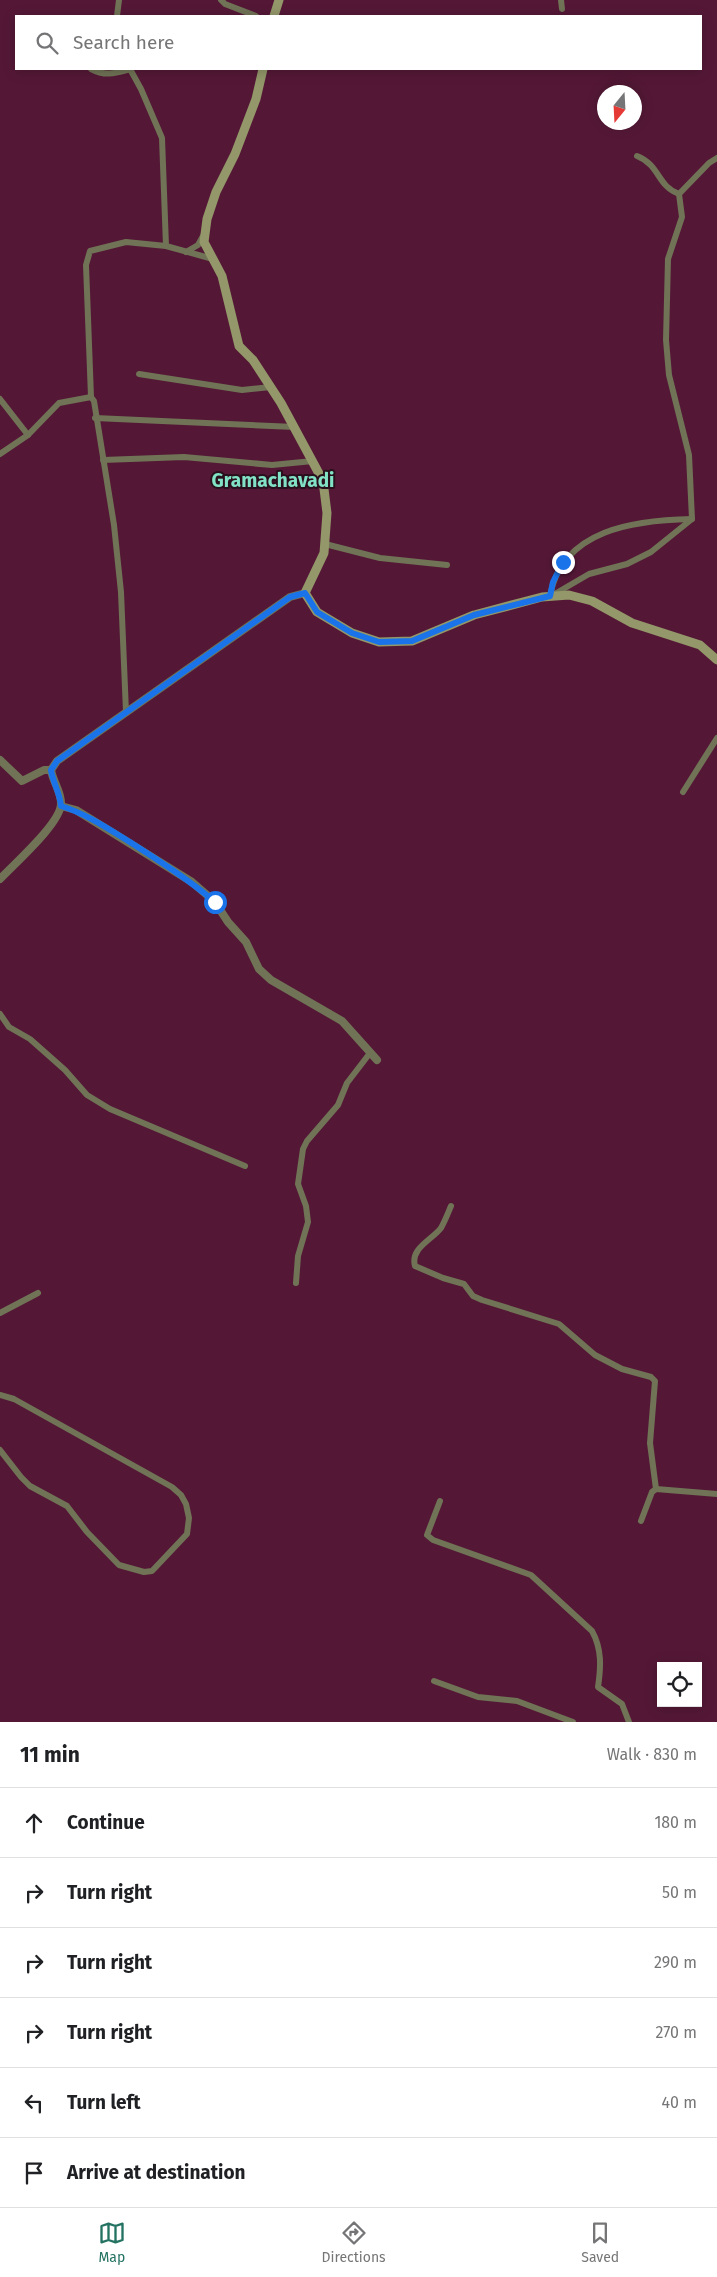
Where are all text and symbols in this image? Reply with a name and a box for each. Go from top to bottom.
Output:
search box [15,15,702,70]
icon: search [33,29,61,57]
text: Search here [73,31,174,54]
north arrow [597,85,642,130]
district label: Gramachavadi [212,469,334,492]
route end [552,551,575,574]
route start [204,891,227,914]
map controls [657,1662,702,1707]
button: locate [657,1662,702,1707]
text: 11 min [20,1742,80,1768]
text: Walk · 830 m [607,1745,697,1764]
icon: ahead [20,1809,48,1837]
text: Continue [67,1811,145,1834]
text: 180 m [654,1813,697,1832]
icon: right [20,1879,48,1907]
text: Turn right [67,1881,152,1904]
text: 50 m [662,1883,697,1902]
icon: right [20,1949,48,1977]
text: Turn right [67,1951,152,1974]
text: 290 m [654,1953,697,1972]
icon: right [20,2019,48,2047]
text: Turn right [67,2021,152,2044]
text: 270 m [655,2023,697,2042]
icon: left [20,2089,48,2117]
text: Turn left [67,2091,141,2114]
text: 40 m [662,2093,697,2112]
icon: arrive [20,2159,48,2187]
text: Arrive at destination [67,2161,246,2184]
tab: Map [98,2219,126,2266]
tab: Directions [321,2219,386,2266]
tab: Saved [581,2219,619,2266]

